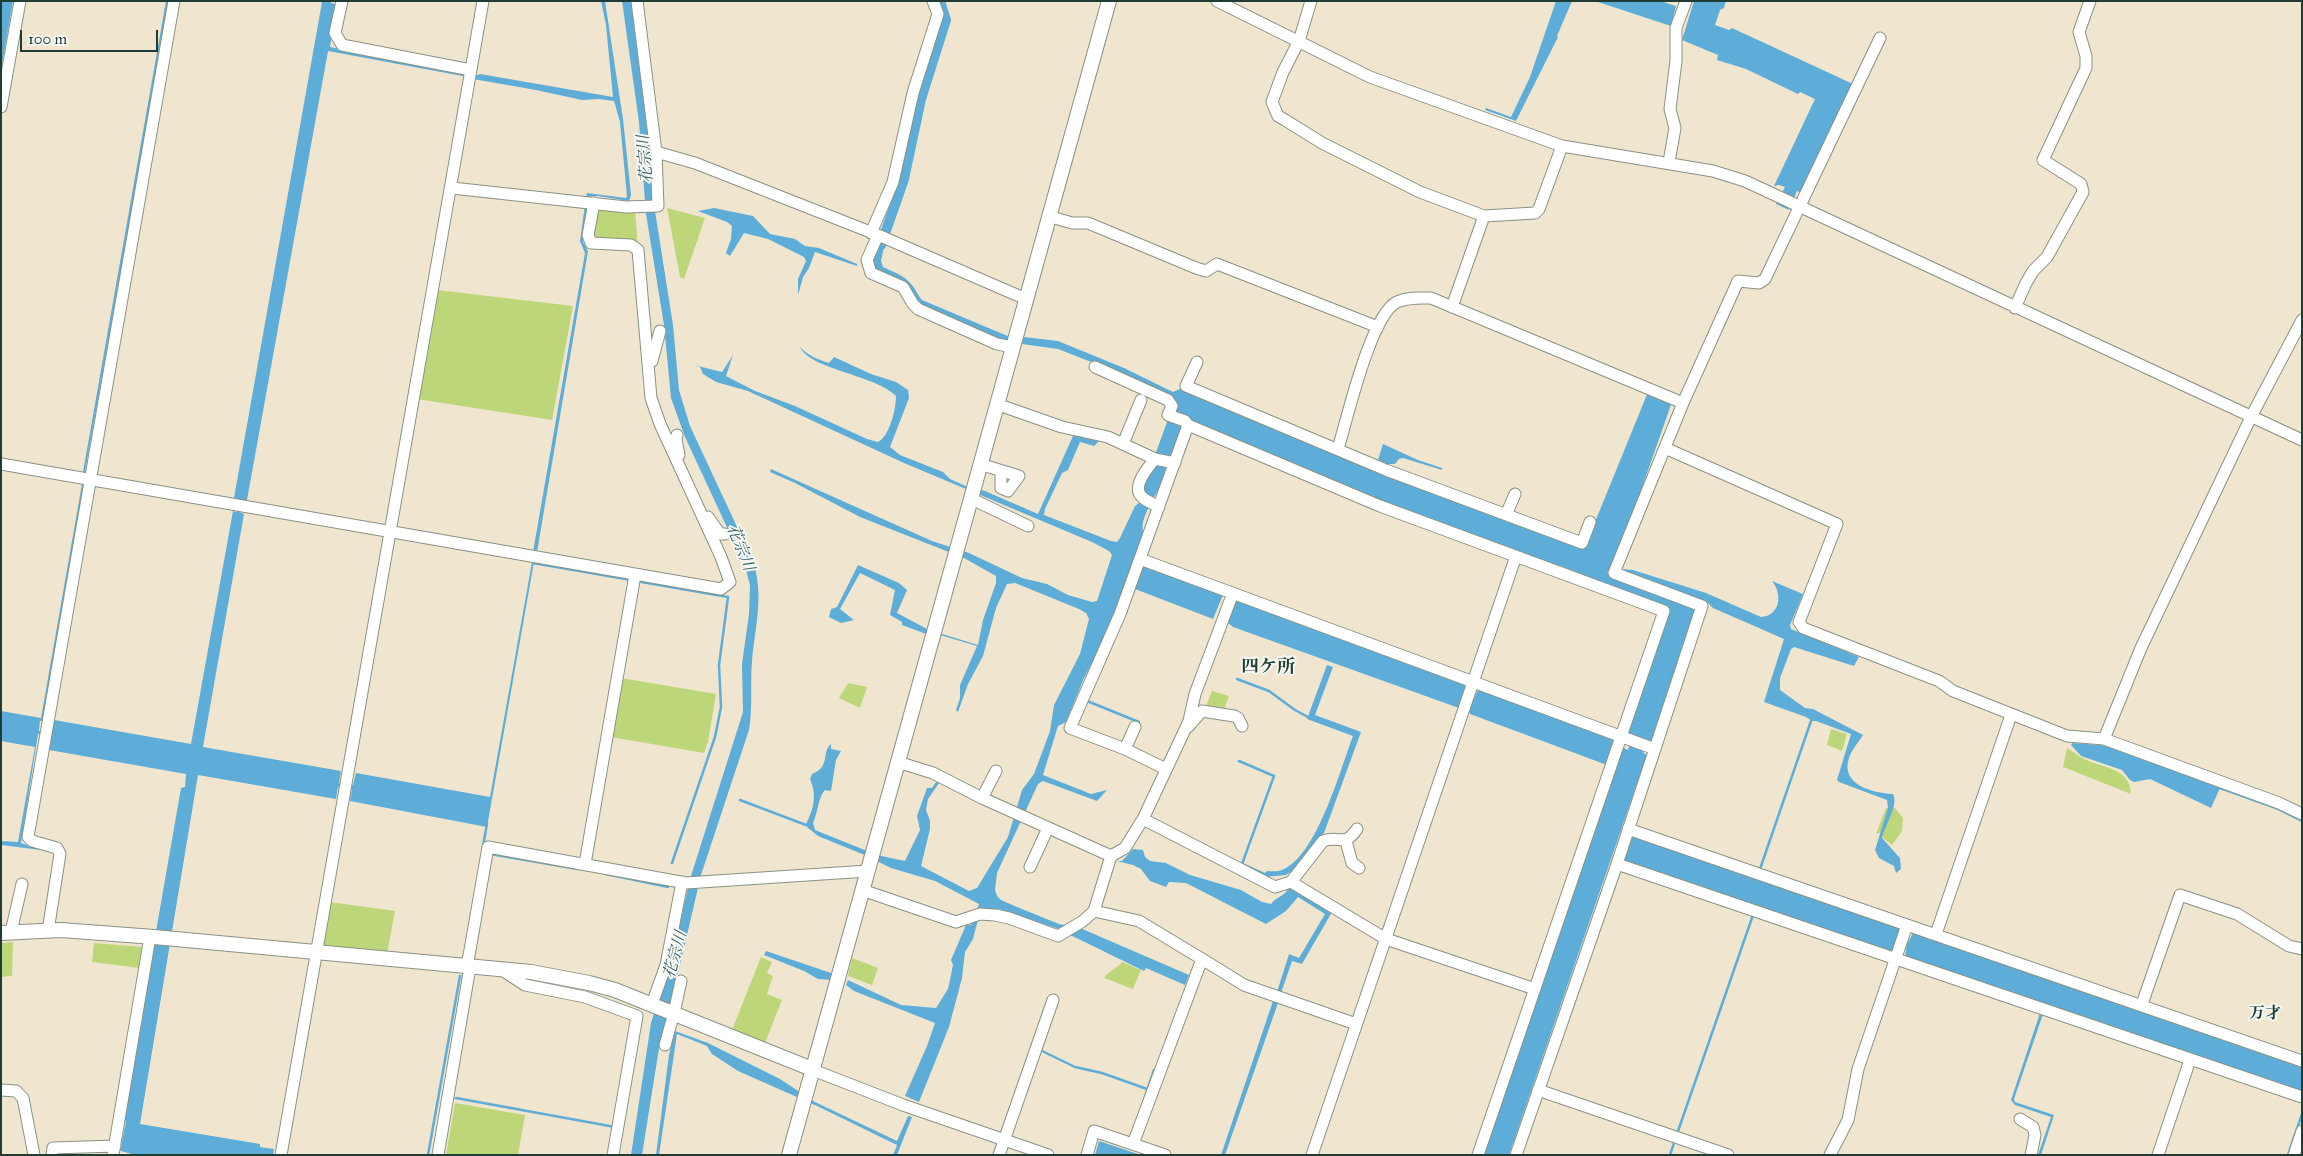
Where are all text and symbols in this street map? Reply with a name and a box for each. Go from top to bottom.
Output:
scale bar [22,20,160,52]
text: 100 m [28,30,67,48]
water label: 花宗川 [634,134,658,184]
water label: 花宗川 [722,522,758,574]
district label: 四ケ所 [1241,657,1295,679]
water label: 花宗川 [661,929,691,981]
district label: 万才 [2249,1004,2281,1024]

